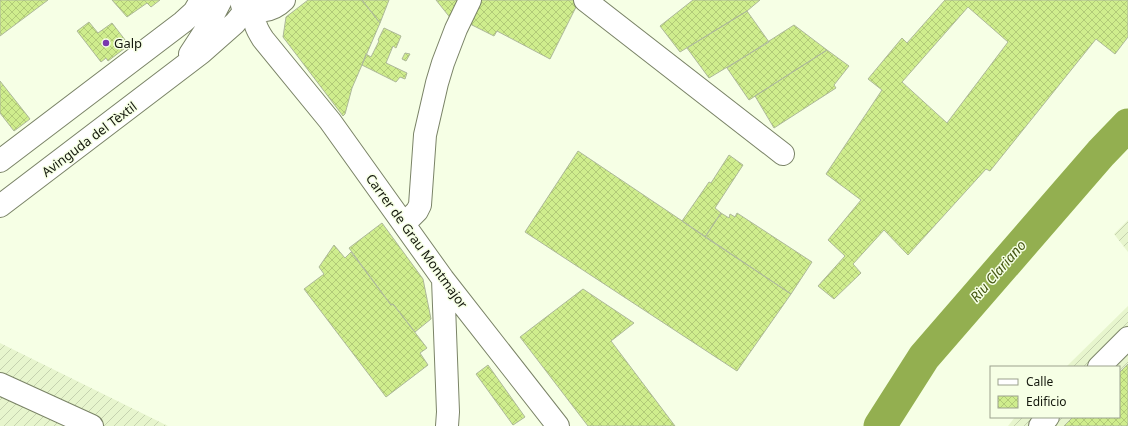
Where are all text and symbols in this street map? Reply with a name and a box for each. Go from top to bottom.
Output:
place label: Galp [114,34,142,52]
marker: Galp [101,38,111,48]
street label: Avinguda del Tèxtil [38,97,140,181]
street label: Carrer de Grau Montmajor [362,170,472,313]
water label: Riu Clariano [965,236,1030,306]
legend [990,366,1120,418]
text: Calle [1026,373,1054,390]
text: Edificio [1026,393,1067,410]

